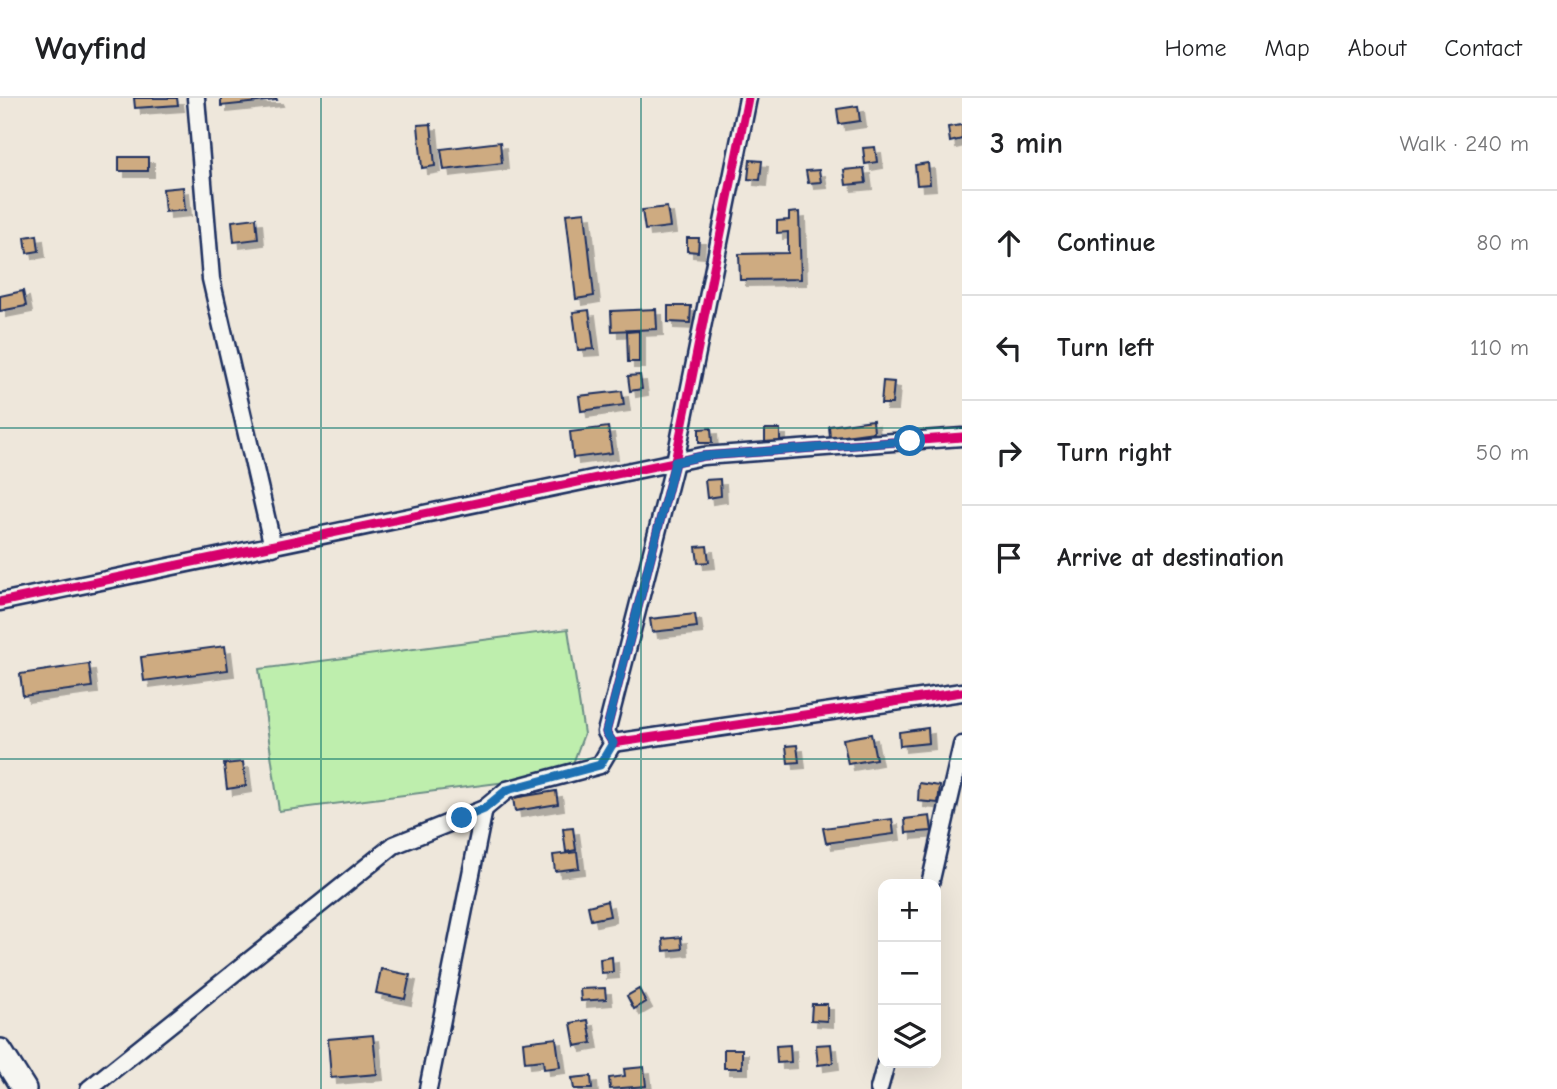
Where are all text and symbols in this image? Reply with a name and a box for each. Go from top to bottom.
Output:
text: Wayfind [35,29,147,67]
text: Home [1165,34,1226,62]
text: Map [1264,34,1310,62]
text: About [1348,34,1406,62]
text: Contact [1444,34,1522,62]
text: 3 min [990,126,1063,161]
text: Walk · 240 m [1399,130,1529,157]
icon: ahead [990,224,1028,262]
text: Continue [1057,228,1155,258]
text: 80 m [1476,229,1529,256]
icon: left [990,329,1028,367]
text: Turn left [1057,333,1154,363]
text: 110 m [1470,334,1529,361]
route start [894,425,925,456]
icon: right [990,434,1028,472]
text: Turn right [1057,438,1171,468]
text: 50 m [1476,439,1529,466]
icon: arrive [990,539,1028,577]
text: Arrive at destination [1057,543,1284,573]
route end [446,802,477,833]
map controls [878,879,941,1068]
button: + [878,879,941,942]
button: − [878,942,941,1005]
button: layers [878,1005,941,1068]

